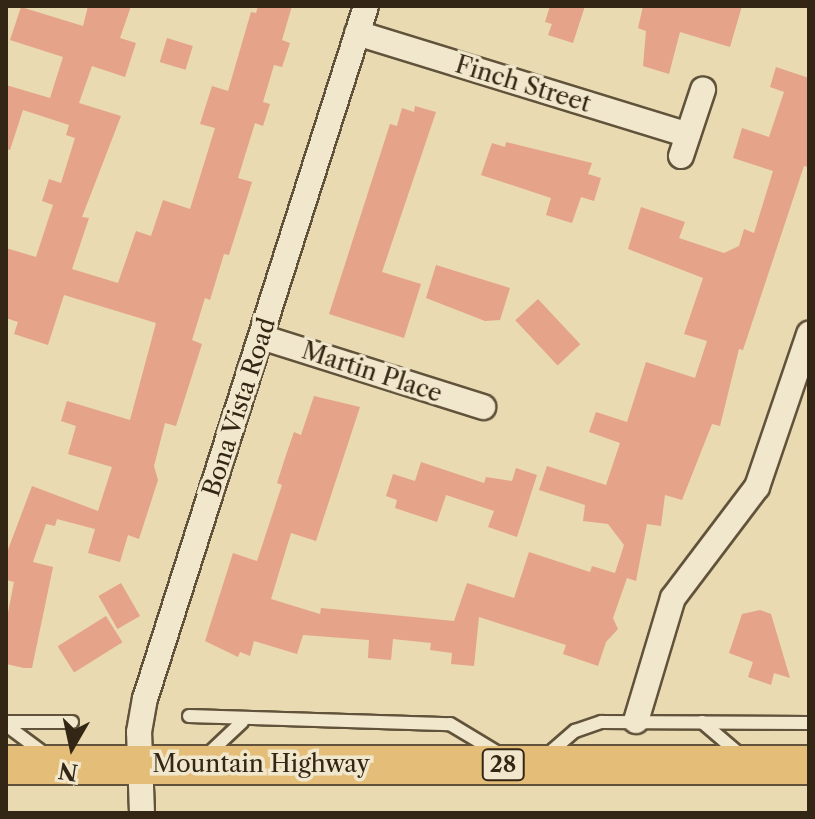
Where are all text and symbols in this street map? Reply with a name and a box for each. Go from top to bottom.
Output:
street label: Finch Street [452,50,594,118]
street label: Bona Vista Road [196,313,282,501]
street label: Martin Place [298,336,446,408]
north arrow [32,707,112,787]
road number: 28 [481,747,525,783]
street label: Mountain Highway [152,750,370,778]
text: N [57,756,80,786]

